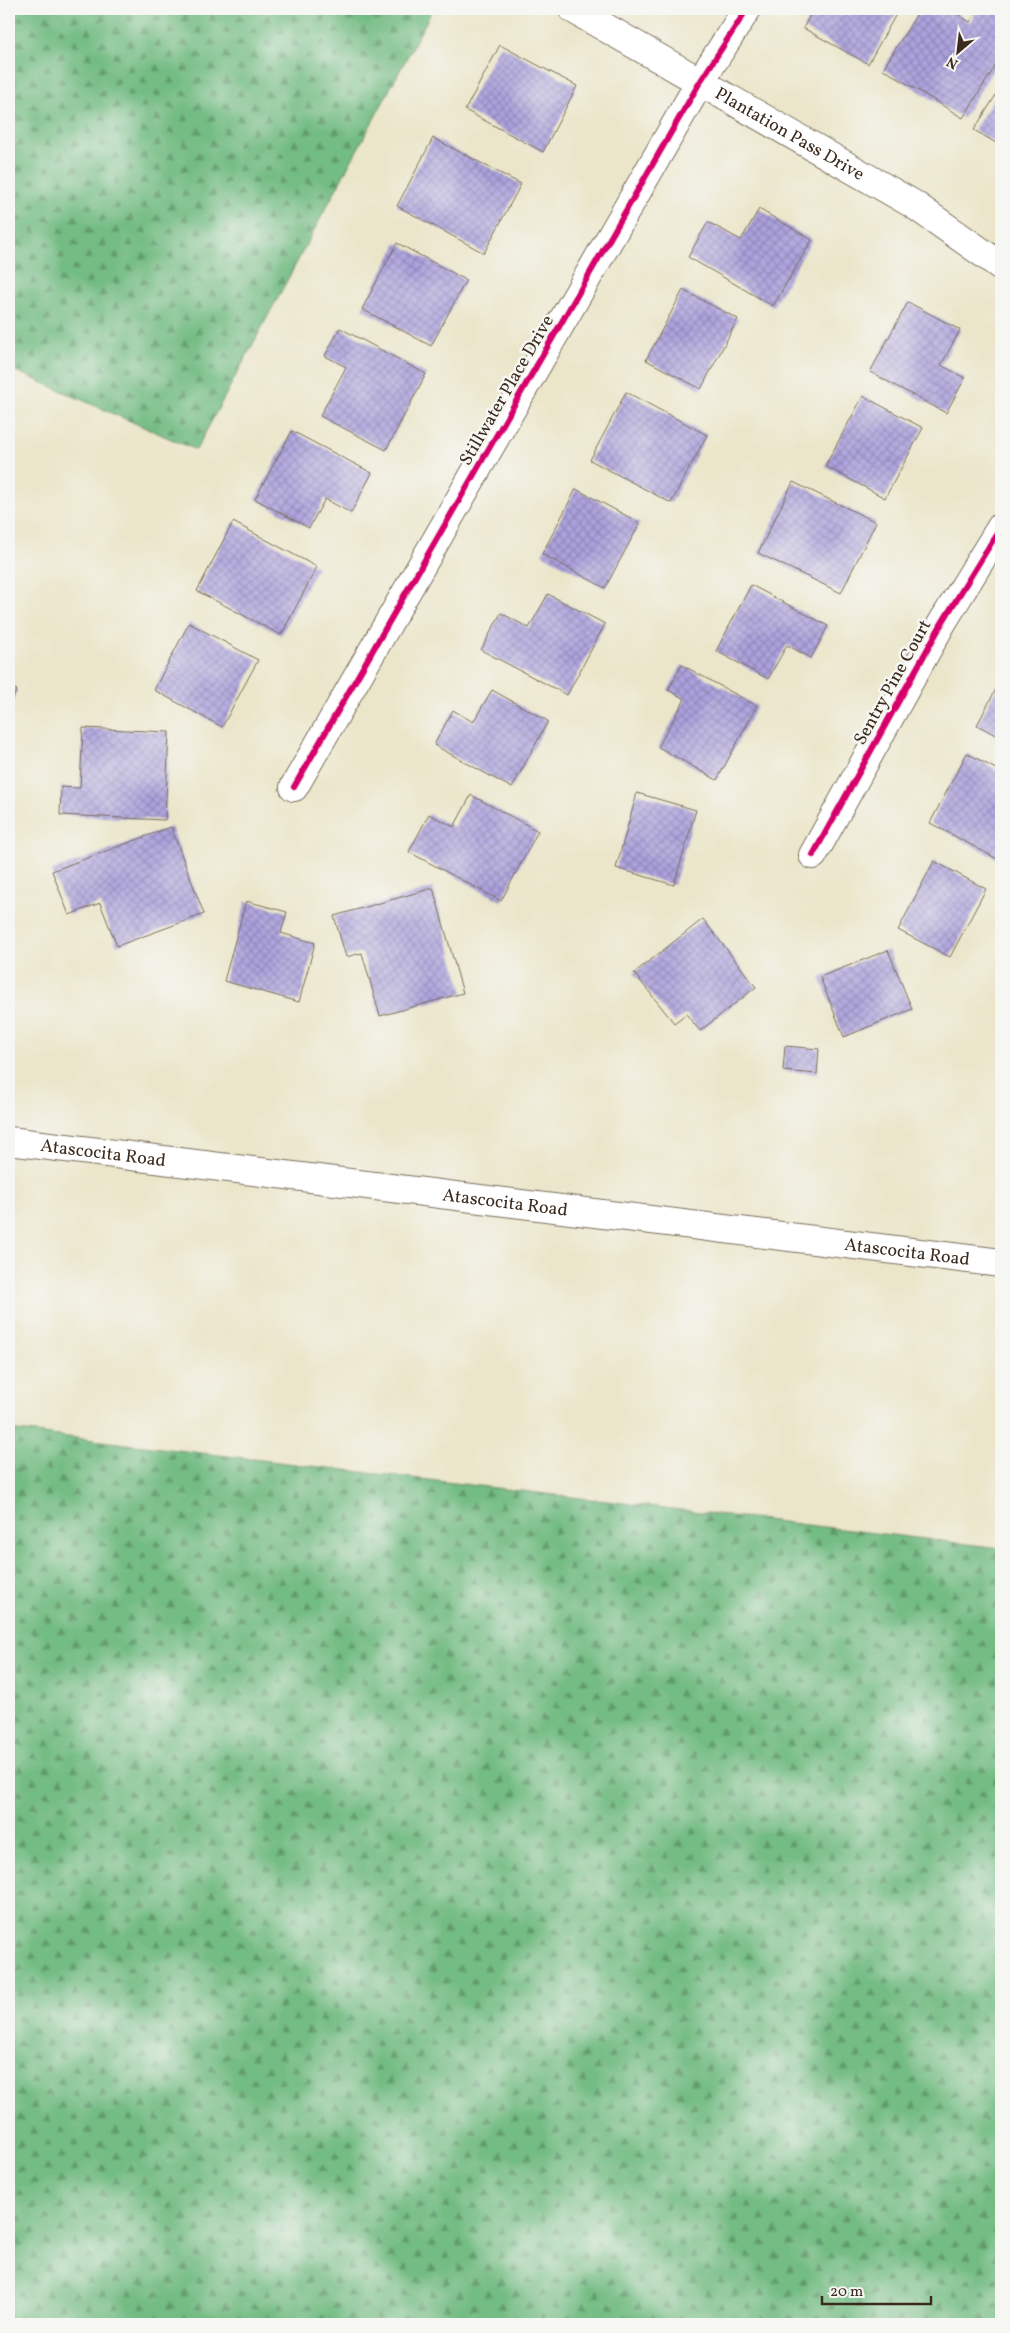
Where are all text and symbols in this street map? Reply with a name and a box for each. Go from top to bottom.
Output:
north arrow [932,28,982,78]
text: N [944,51,962,73]
street label: Plantation Pass Drive [710,82,869,188]
street label: Stillwater Place Drive [454,311,561,471]
street label: Sentry Pine Court [848,615,938,750]
street label: Atascocita Road [39,1134,167,1174]
street label: Atascocita Road [441,1183,569,1224]
street label: Atascocita Road [843,1233,971,1273]
scale bar [822,2273,931,2305]
text: 20 m [830,2282,863,2303]

